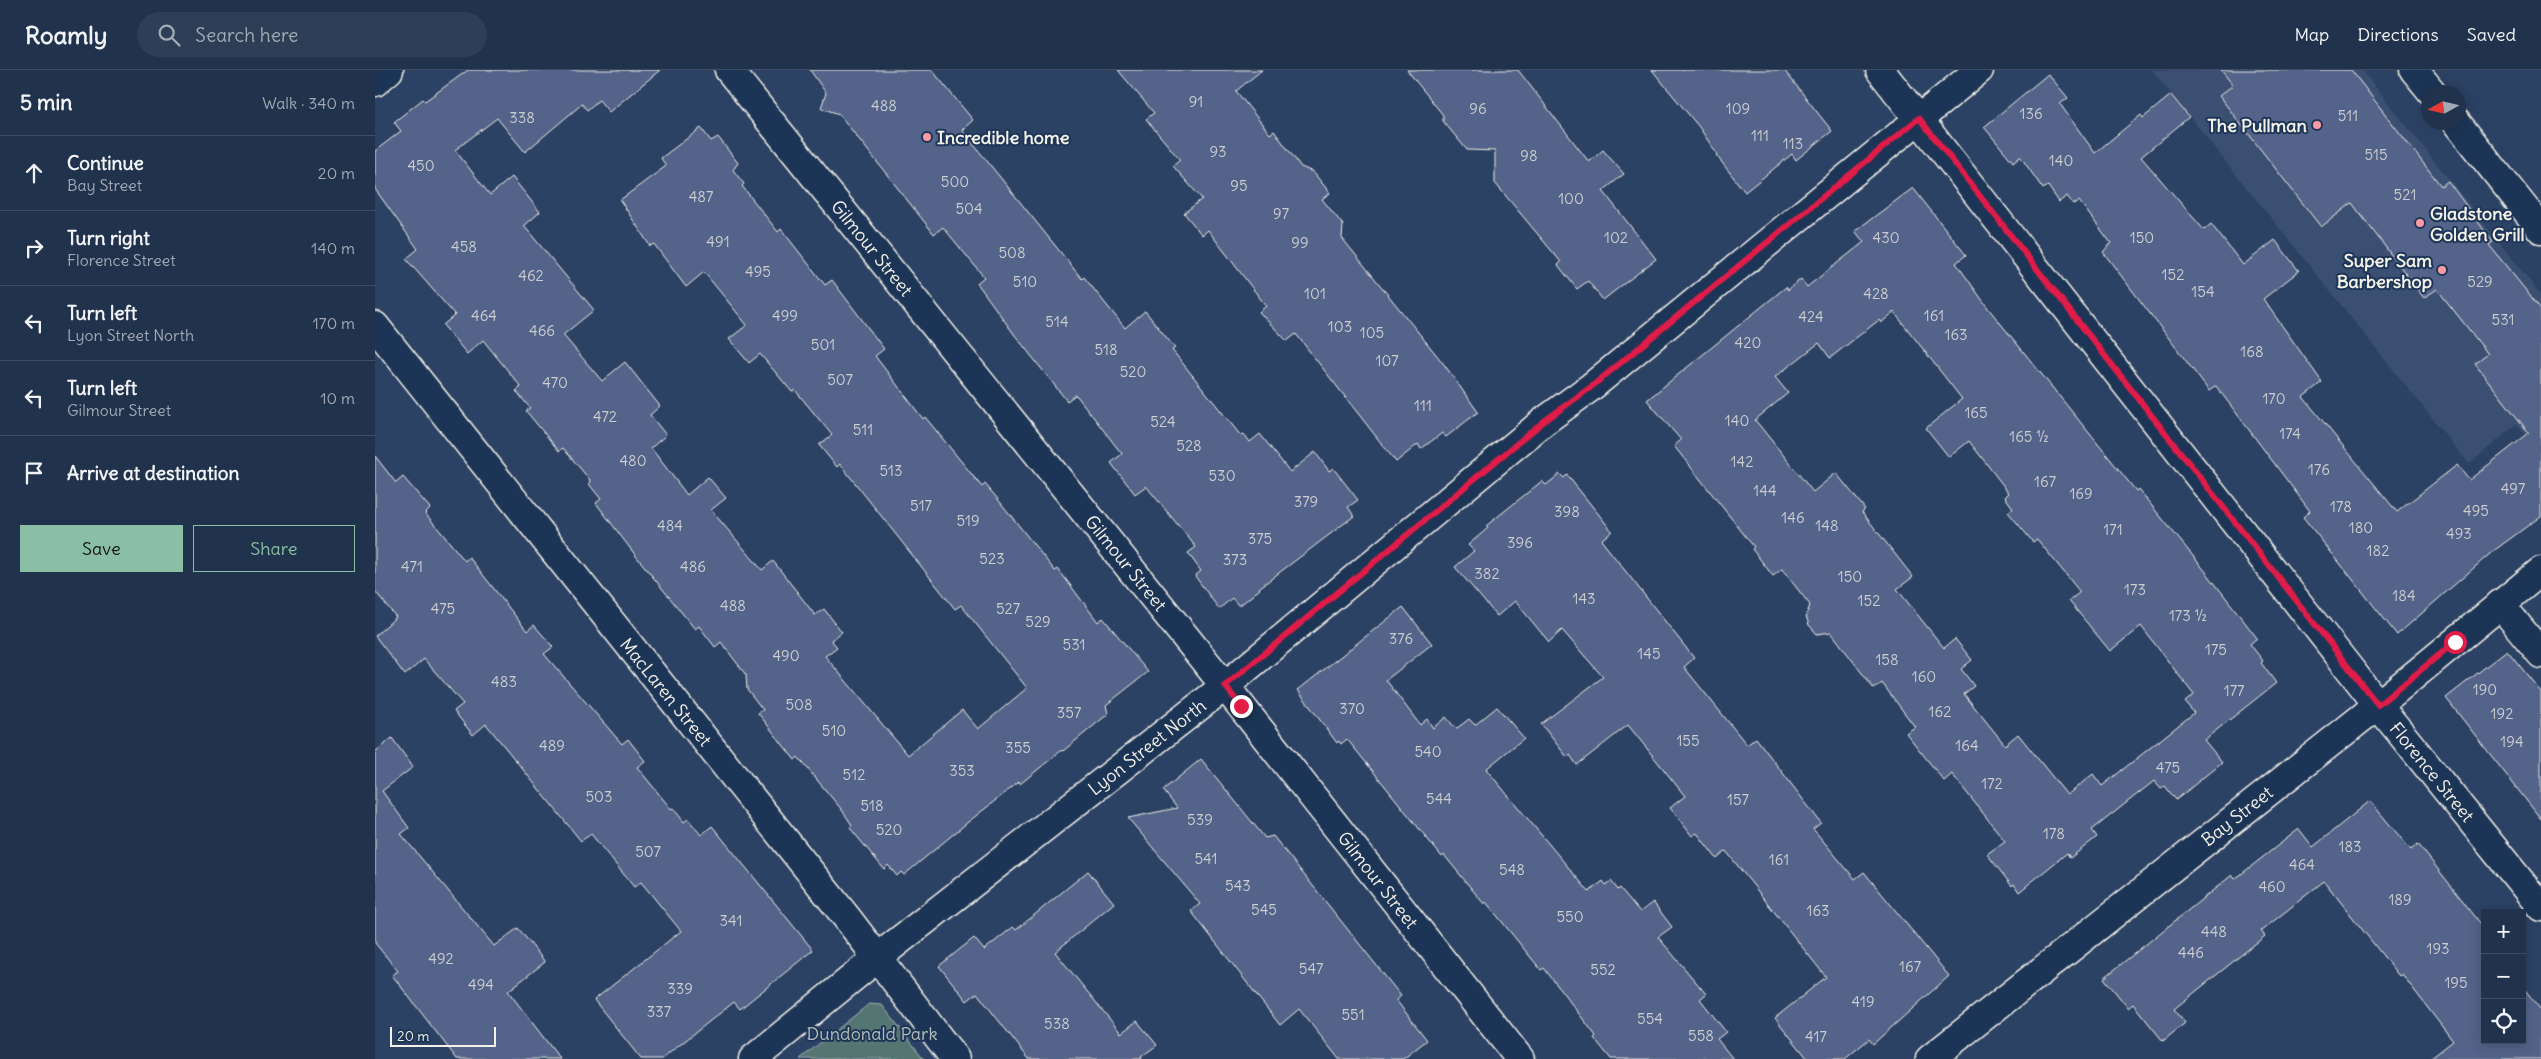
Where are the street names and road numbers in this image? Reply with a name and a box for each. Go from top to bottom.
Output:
street label: Gilmour Street [826,195,918,301]
street label: Gilmour Street [1080,510,1172,616]
street label: MacLaren Street [615,633,717,751]
street label: Lyon Street North [1084,694,1210,800]
street label: Florence Street [2385,717,2479,827]
street label: Bay Street [2197,781,2277,851]
street label: Gilmour Street [1333,827,1423,933]

